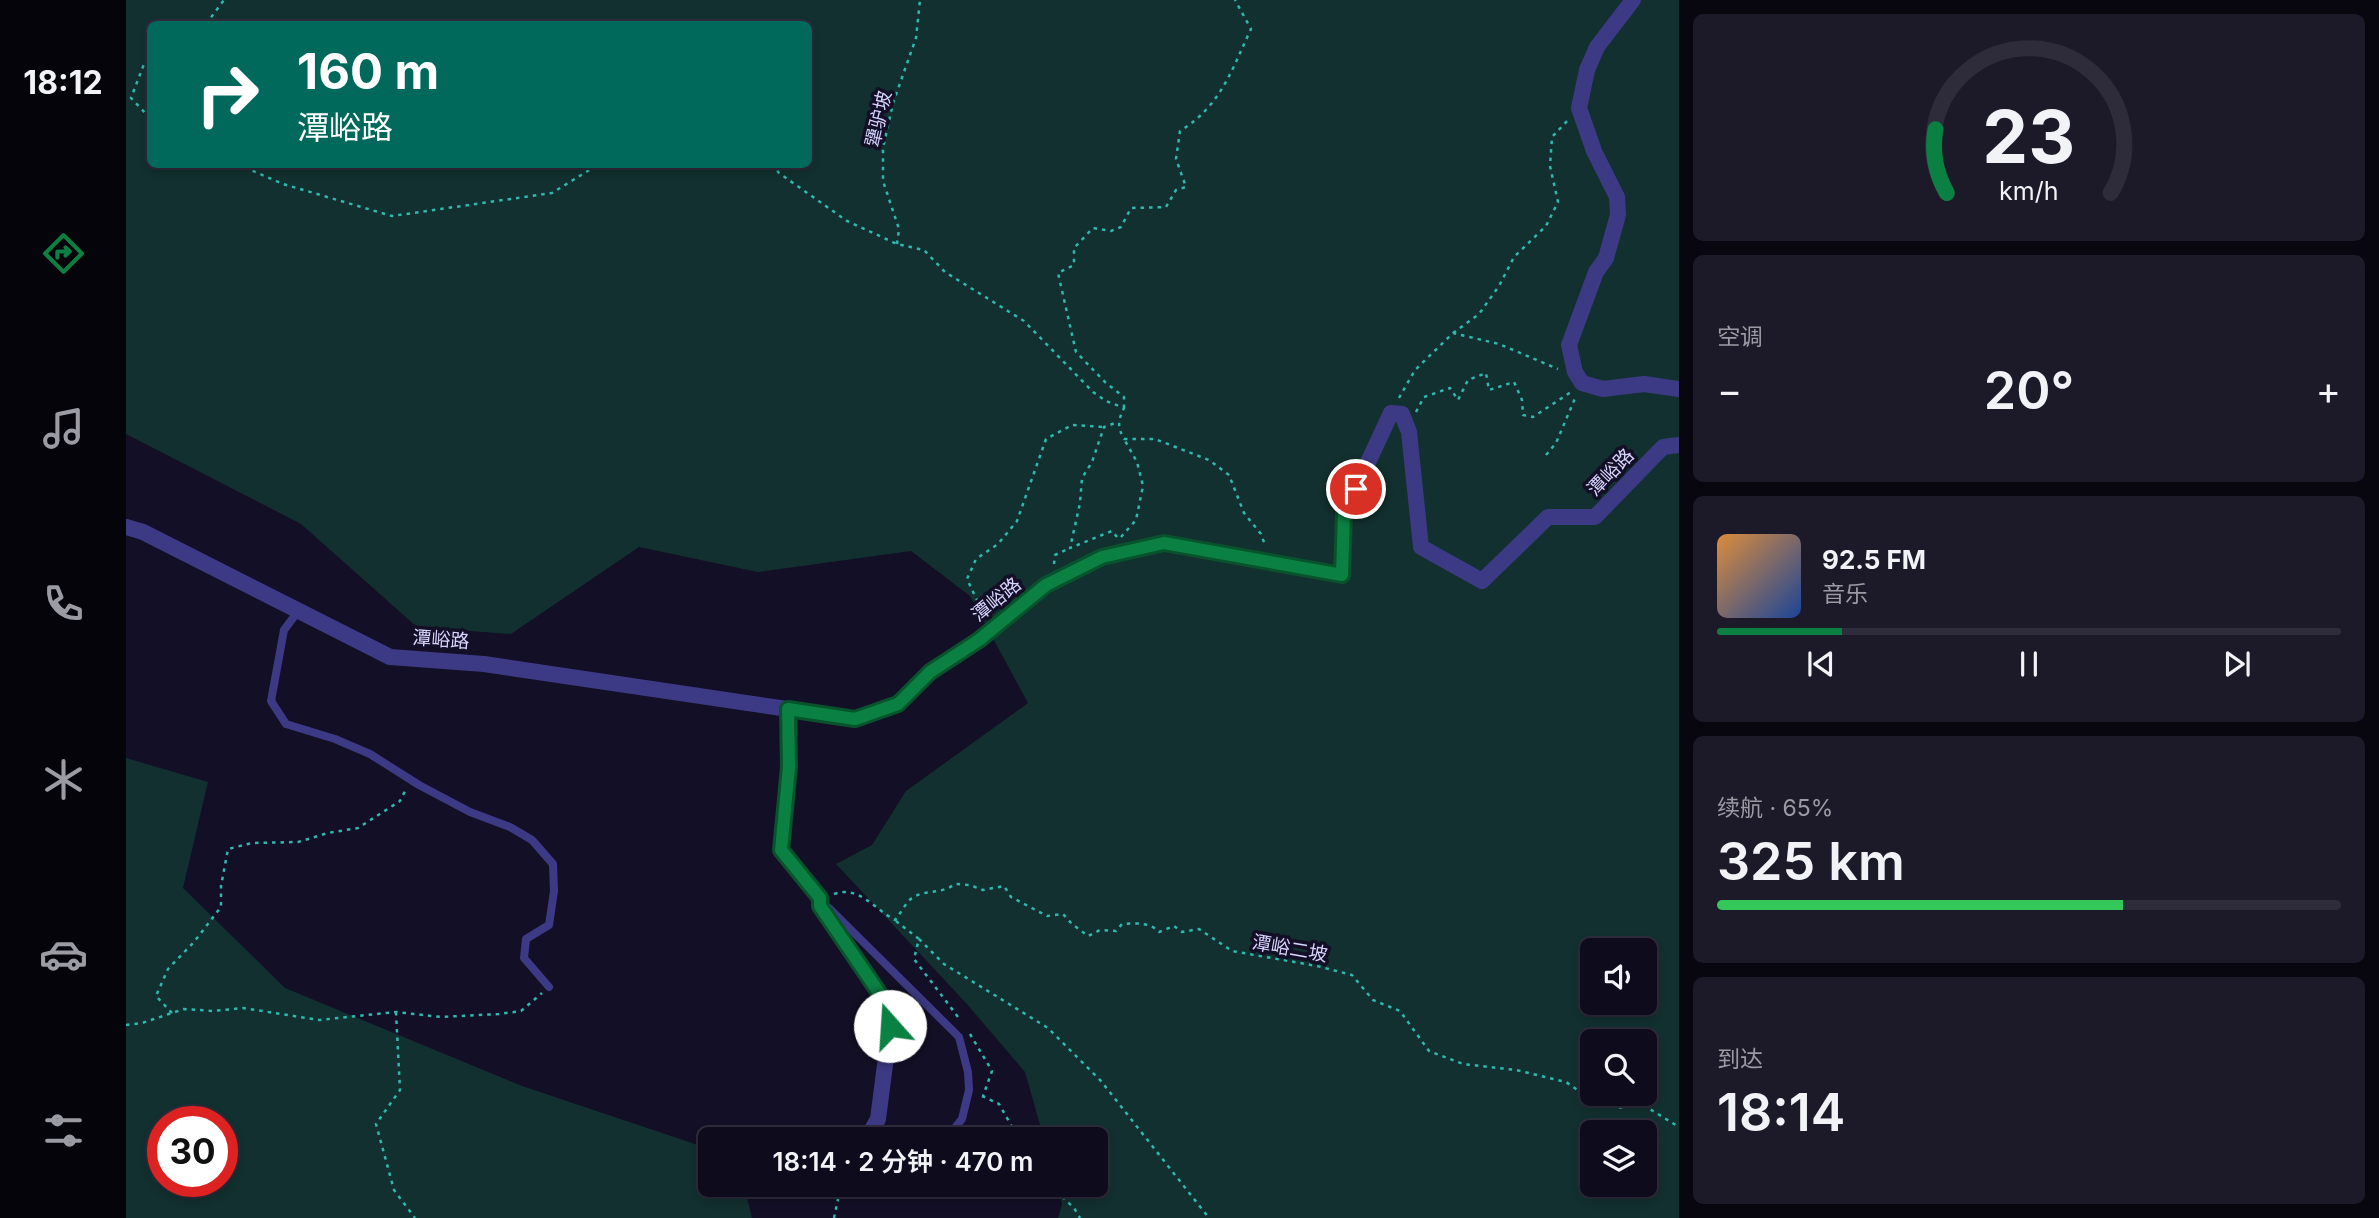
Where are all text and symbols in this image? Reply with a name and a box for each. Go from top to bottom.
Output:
text: 160 m [297,42,439,101]
icon: right [182,49,273,140]
text: 18:12 [23,63,103,102]
street label: 犟驴坡 [861,89,896,149]
text: 23 [1983,93,2075,182]
text: 潭峪路 [297,108,393,147]
text: km/h [1999,176,2059,206]
icon: directions [39,229,88,278]
text: 空调 [1717,323,1763,351]
text: 20° [1984,359,2074,422]
text: − [1717,367,1742,413]
text: + [2316,367,2341,413]
icon: music [39,404,88,453]
street label: 潭峪路 [1582,444,1638,501]
pin [1326,459,1386,519]
icon: arrive [1337,470,1375,508]
text: 92.5 FM [1822,544,1926,575]
street label: 潭峪路 [967,573,1026,626]
icon: phone [39,579,88,628]
text: 音乐 [1822,580,1868,608]
street label: 潭峪路 [412,626,470,653]
icon: previous [1802,645,1840,683]
icon: pause [2010,645,2048,683]
icon: next [2218,645,2256,683]
icon: climate [39,755,88,804]
text: 续航 · 65% [1717,794,1833,822]
text: 325 km [1717,830,1905,893]
icon: car [39,930,88,979]
street label: 潭峪二坡 [1250,931,1329,966]
map controls [1580,938,1657,1197]
button: sound [1580,938,1657,1015]
position arrow [853,989,927,1063]
button: search [1580,1029,1657,1106]
text: 到达 [1717,1045,1763,1073]
text: 18:14 [1717,1081,1845,1144]
icon: filters [39,1106,88,1155]
speed limit sign: 30 [147,1106,238,1197]
button: layers [1580,1120,1657,1197]
text: 18:14 · 2 分钟 · 470 m [773,1146,1033,1177]

